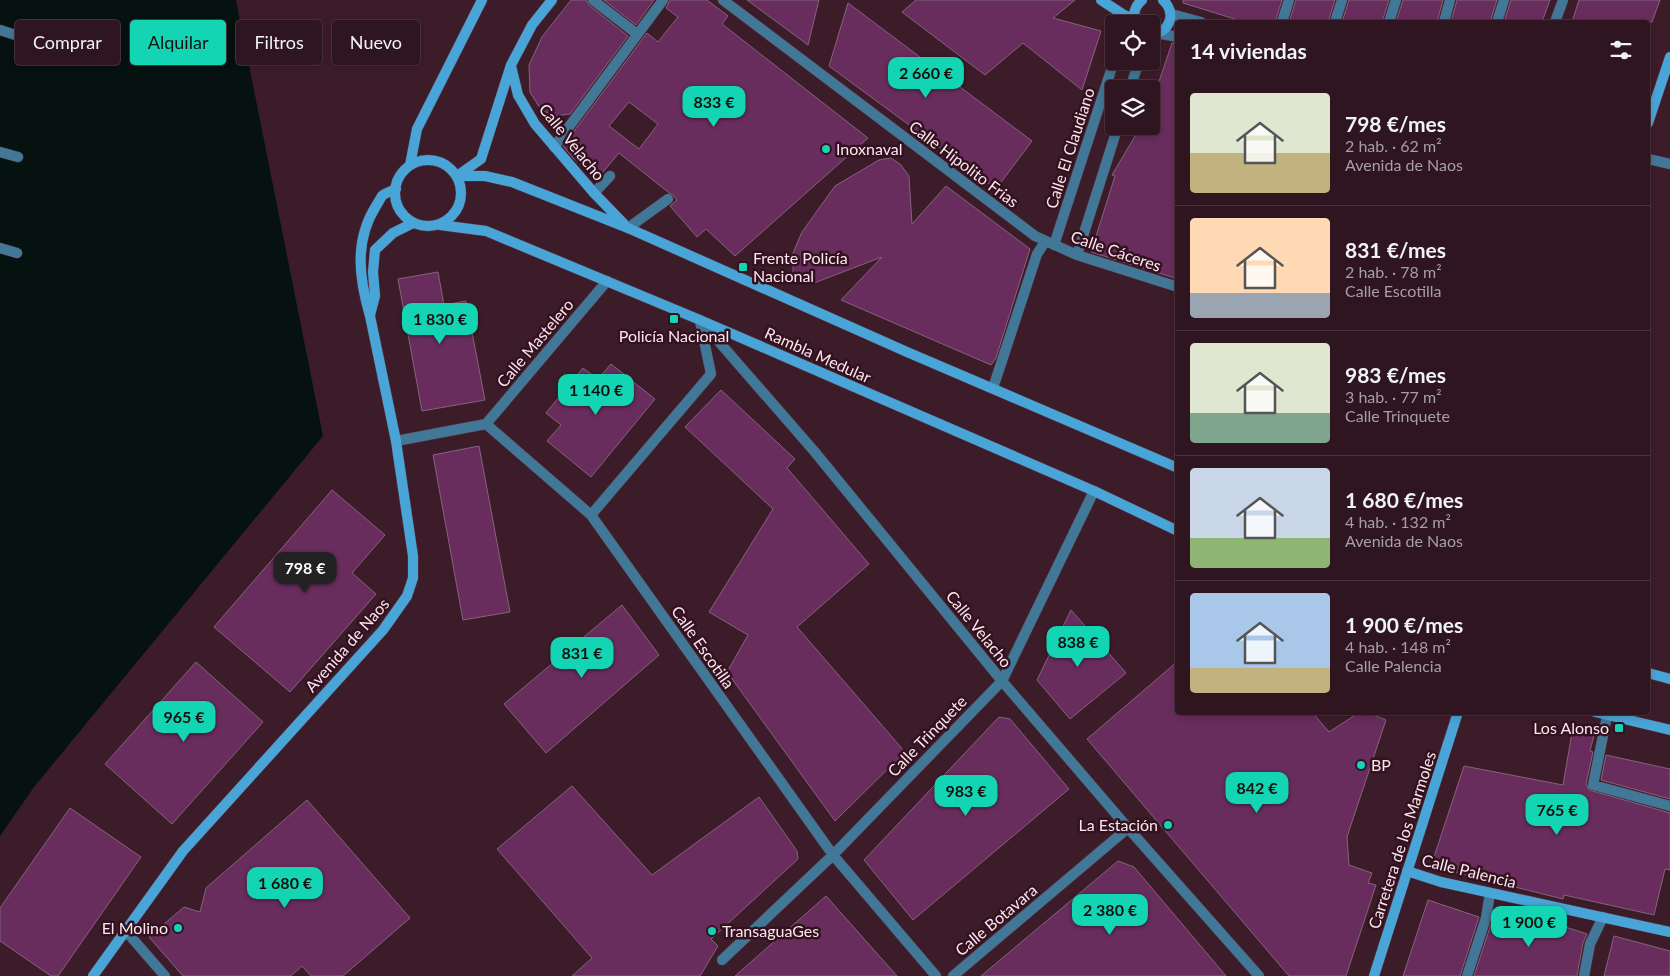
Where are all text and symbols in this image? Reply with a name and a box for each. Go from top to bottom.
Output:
map controls [1105,15,1160,135]
button: locate [1105,15,1160,70]
chip: Comprar [15,20,120,65]
chip: Alquilar [130,20,226,65]
chip: Filtros [236,20,322,65]
chip: Nuevo [332,20,420,65]
icon: filters [1607,36,1635,64]
text: 14 viviendas [1190,38,1307,63]
pin: 2 660 € [880,56,972,99]
text: 2 660 € [899,63,953,82]
button: layers [1105,80,1160,135]
street label: Calle El Claudiano [1041,85,1098,211]
pin: 833 € [679,86,749,128]
text: 833 € [693,92,735,111]
street label: Calle Velacho [536,99,609,184]
text: 798 €/mes [1345,111,1446,136]
icon: home [1230,113,1290,173]
street label: Calle Hipolito Frias [906,116,1023,211]
text: 2 hab. · 62 m² [1345,136,1442,155]
place label: Inoxnaval [836,139,903,158]
marker: Inoxnaval [820,143,832,155]
text: Avenida de Naos [1345,155,1463,174]
street label: Calle Cáceres [1069,226,1164,275]
text: 831 €/mes [1345,237,1446,262]
icon: home [1230,238,1290,298]
place label: Frente Policía Nacional [753,248,848,285]
marker: Frente Policía Nacional [737,261,749,273]
text: 2 hab. · 78 m² [1345,262,1442,281]
text: Calle Escotilla [1345,281,1442,300]
street label: Calle Mastelero [492,295,577,391]
pin: 1 830 € [394,302,486,345]
text: 1 830 € [413,309,467,328]
marker: Policía Nacional [668,313,680,325]
street label: Rambla Medular [762,323,874,387]
place label: Policía Nacional [619,326,729,345]
text: 983 €/mes [1345,362,1446,387]
icon: home [1230,363,1290,423]
pin: 1 140 € [550,374,642,416]
text: 1 140 € [569,380,623,399]
text: 3 hab. · 77 m² [1345,387,1442,406]
text: Calle Trinquete [1345,406,1450,425]
text: 1 680 €/mes [1345,487,1463,512]
icon: home [1230,488,1290,548]
text: 4 hab. · 132 m² [1345,512,1451,531]
text: Avenida de Naos [1345,531,1463,550]
pin: 798 € [270,552,340,594]
text: 798 € [284,558,326,577]
street label: Calle Velacho [943,586,1016,671]
street label: Avenida de Naos [301,594,393,695]
street label: Calle Escotilla [668,602,739,692]
text: 1 900 €/mes [1345,612,1463,637]
icon: home [1230,613,1290,673]
pin: 838 € [1043,626,1113,668]
text: 838 € [1057,632,1099,651]
pin: 831 € [547,636,617,679]
text: 4 hab. · 148 m² [1345,637,1451,656]
text: 831 € [561,643,603,662]
text: Calle Palencia [1345,656,1442,675]
street label: Calle Trinquete [883,691,970,780]
pin: 965 € [149,700,219,743]
text: 965 € [163,707,205,726]
place label: Los Alonso [1533,718,1609,737]
marker: Los Alonso [1613,722,1625,734]
street label: Carretera de los Marmoles [1364,749,1439,931]
place label: BP [1371,755,1391,774]
marker: BP [1355,759,1367,771]
pin: 842 € [1222,772,1292,814]
pin: 983 € [931,774,1001,817]
text: 842 € [1236,778,1278,797]
text: 983 € [945,781,987,800]
pin: 765 € [1522,794,1592,836]
text: 765 € [1536,800,1578,819]
place label: La Estación [1079,815,1158,834]
marker: La Estación [1162,819,1174,831]
street label: Calle Palencia [1420,850,1518,891]
pin: 1 680 € [239,866,331,909]
text: 1 680 € [258,873,312,892]
street label: Calle Botavara [951,880,1041,959]
pin: 2 380 € [1064,894,1156,936]
text: 2 380 € [1083,900,1137,919]
pin: 1 900 € [1483,906,1575,948]
text: 1 900 € [1502,912,1556,931]
place label: El Molino [102,918,168,937]
place label: TransaguaGes [722,921,819,940]
marker: El Molino [172,922,184,934]
marker: TransaguaGes [706,925,718,937]

